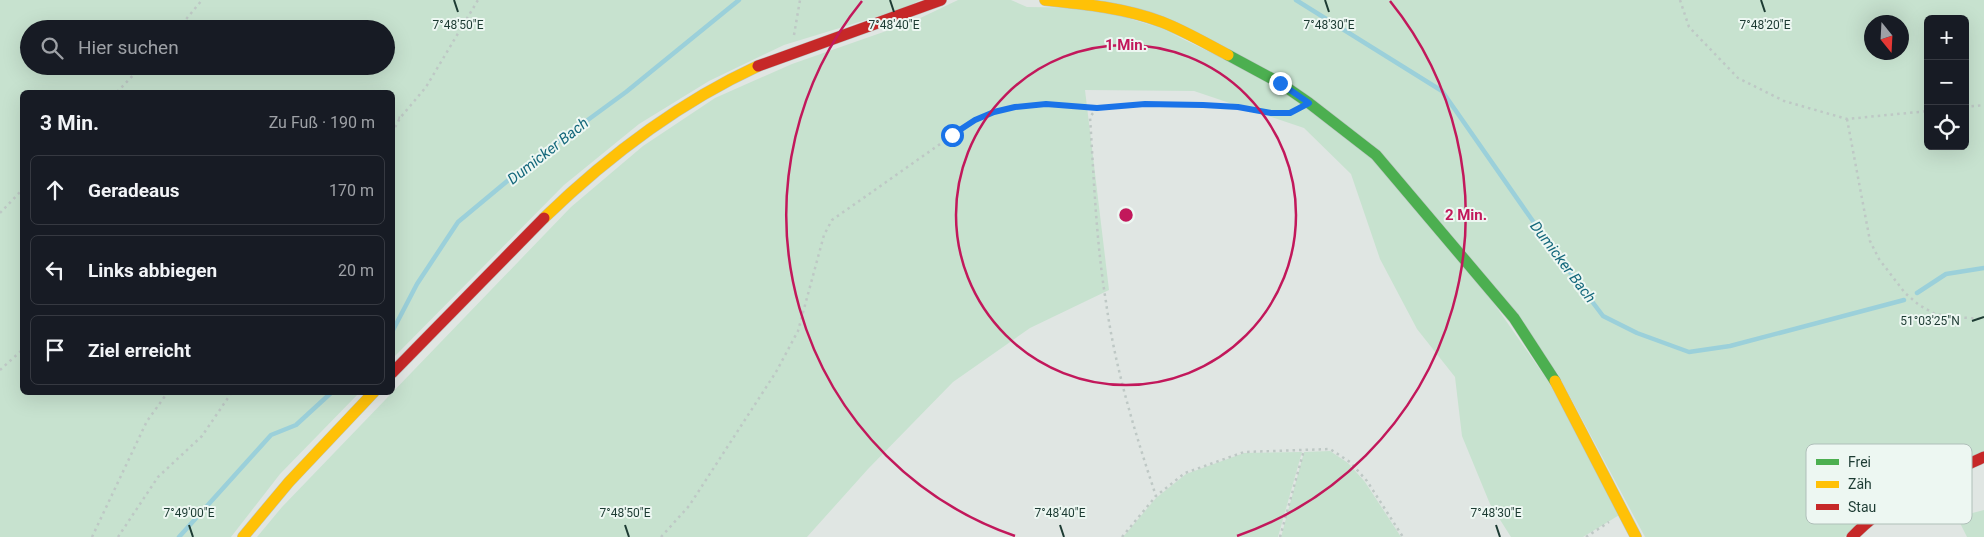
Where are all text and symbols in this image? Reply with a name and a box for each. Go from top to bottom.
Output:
north arrow [1864,15,1909,60]
map controls [1924,15,1969,150]
button: + [1924,15,1969,60]
text: 7°48'50"E [433,18,484,32]
text: 7°48'40"E [869,18,920,32]
text: 7°48'30"E [1304,18,1355,32]
text: 7°48'20"E [1740,18,1791,32]
search box [20,20,395,75]
icon: search [38,34,66,62]
text: Hier suchen [78,36,179,59]
text: 1 Min. [1105,36,1147,54]
button: − [1924,60,1969,105]
route end [1269,72,1292,95]
button: locate [1924,105,1969,150]
text: 3 Min. [40,111,99,135]
text: Zu Fuß · 190 m [269,113,375,132]
water label: Dumicker Bach [504,114,592,188]
route start [941,124,964,147]
icon: ahead [41,176,69,204]
text: Geradeaus [88,179,180,202]
text: 170 m [329,181,374,200]
centre of rings [1117,206,1135,224]
text: 2 Min. [1445,206,1487,224]
water label: Dumicker Bach [1526,218,1600,306]
icon: left [41,256,69,284]
text: Links abbiegen [88,259,217,282]
text: 20 m [338,261,374,280]
text: 51°03'25"N [1900,314,1960,328]
icon: arrive [41,336,69,364]
text: Ziel erreicht [88,339,191,362]
legend [1806,444,1972,524]
text: Frei [1848,454,1871,470]
text: Zäh [1848,476,1872,492]
text: Stau [1848,499,1876,515]
text: 7°49'00"E [164,506,215,520]
text: 7°48'50"E [600,506,651,520]
text: 7°48'40"E [1035,506,1086,520]
text: 7°48'30"E [1471,506,1522,520]

